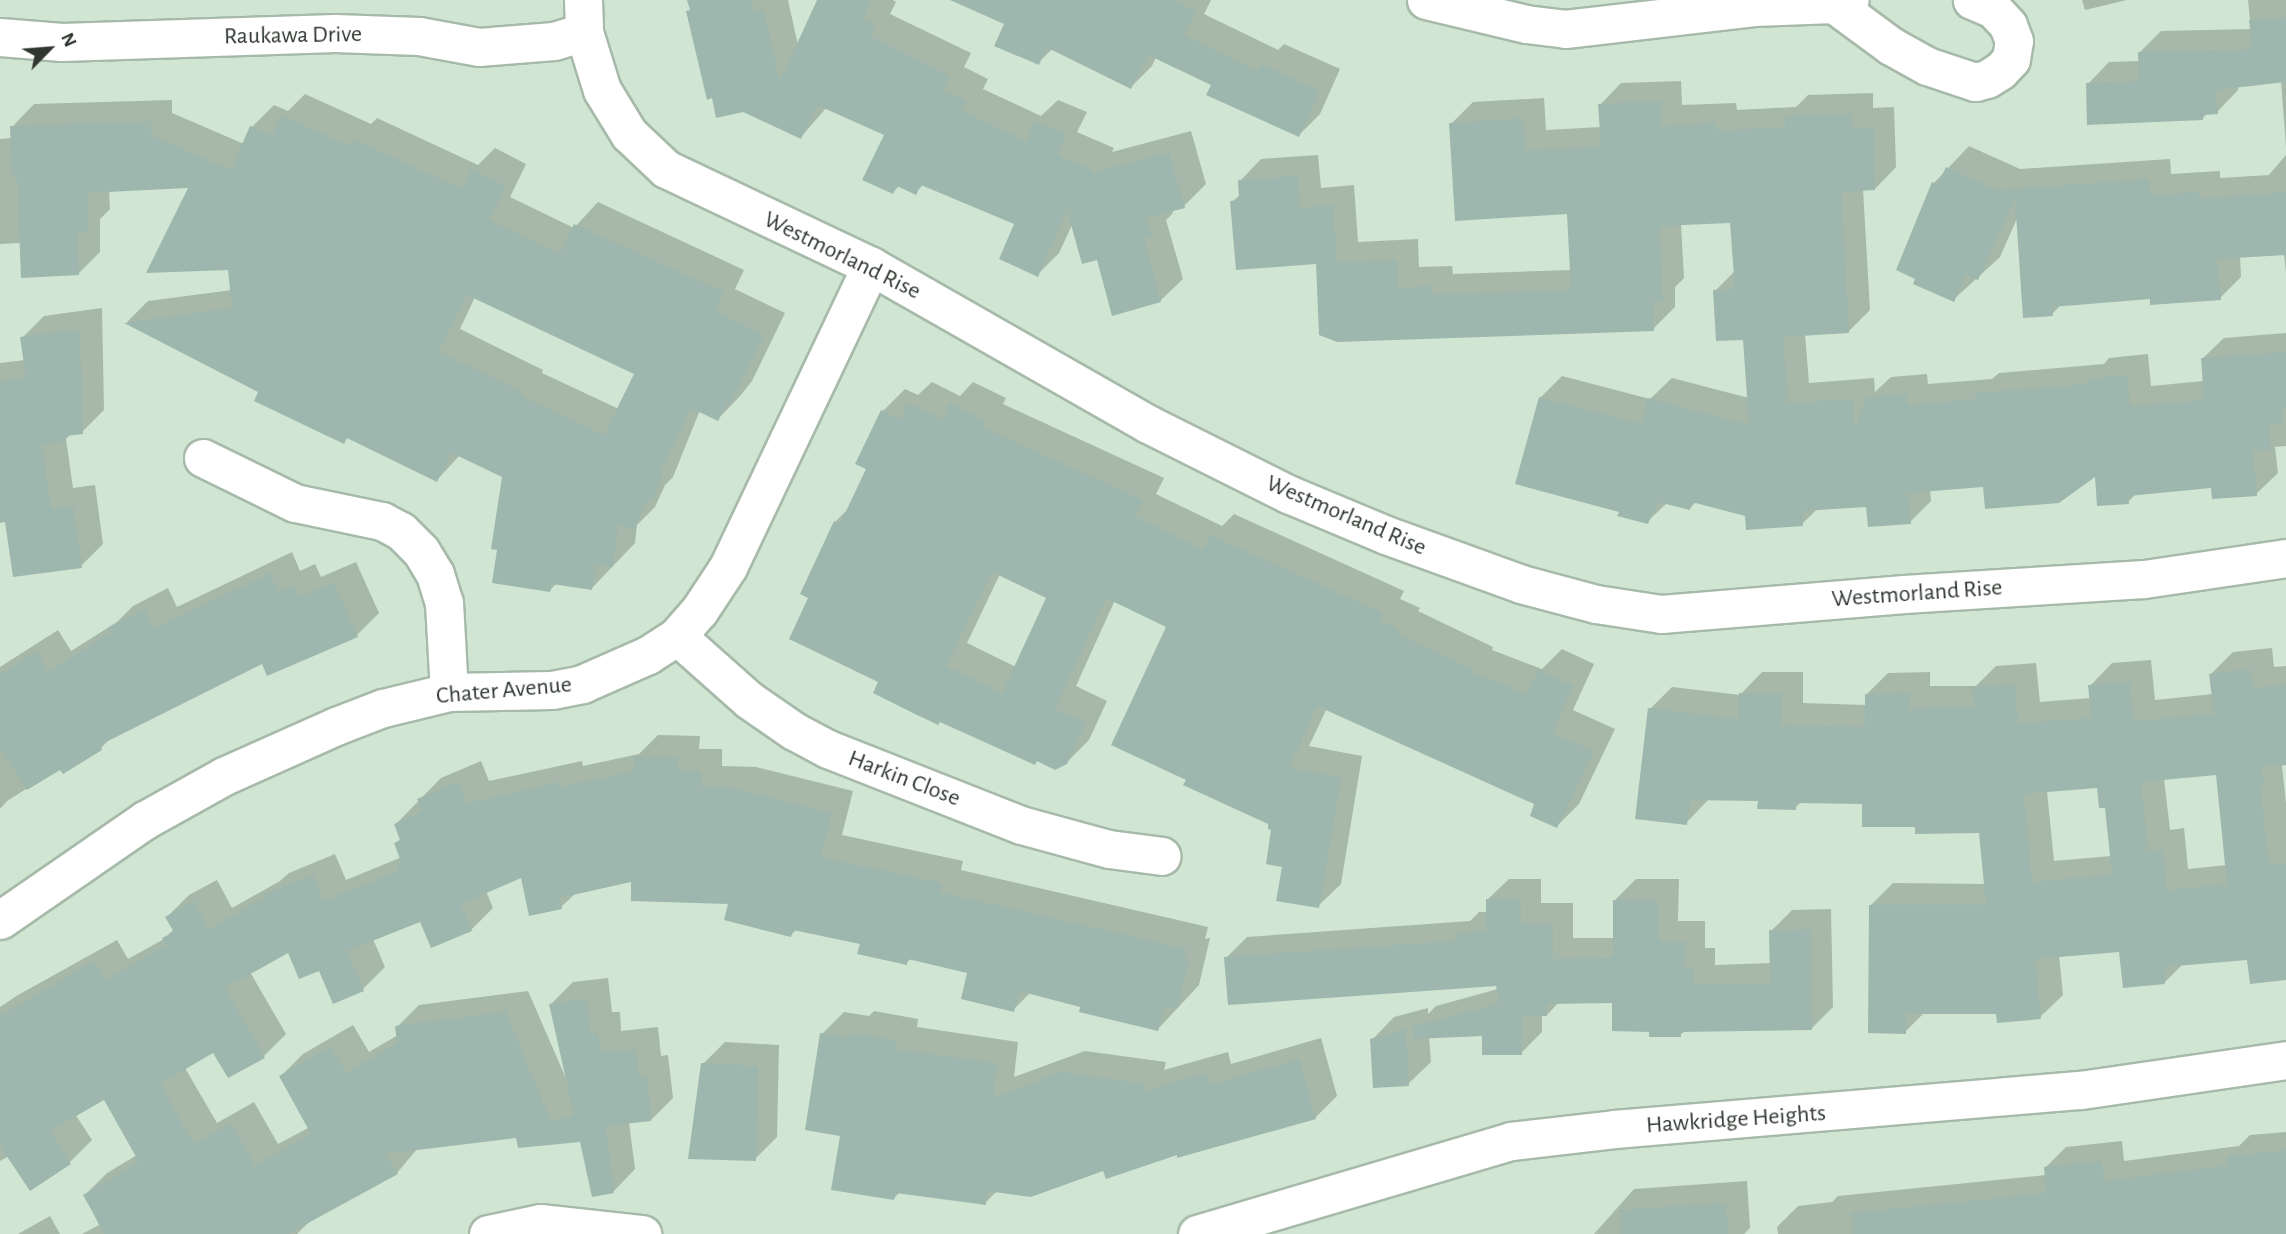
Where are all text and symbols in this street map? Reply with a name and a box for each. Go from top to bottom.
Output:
north arrow [14,14,84,84]
street label: Raukawa Drive [224,20,362,52]
text: N [57,30,80,50]
street label: Westmorland Rise [759,206,925,306]
street label: Westmorland Rise [1262,469,1430,563]
street label: Westmorland Rise [1831,574,2003,614]
street label: Chater Avenue [435,671,573,711]
street label: Harkin Close [844,744,964,814]
street label: Hawkridge Heights [1645,1099,1827,1141]

